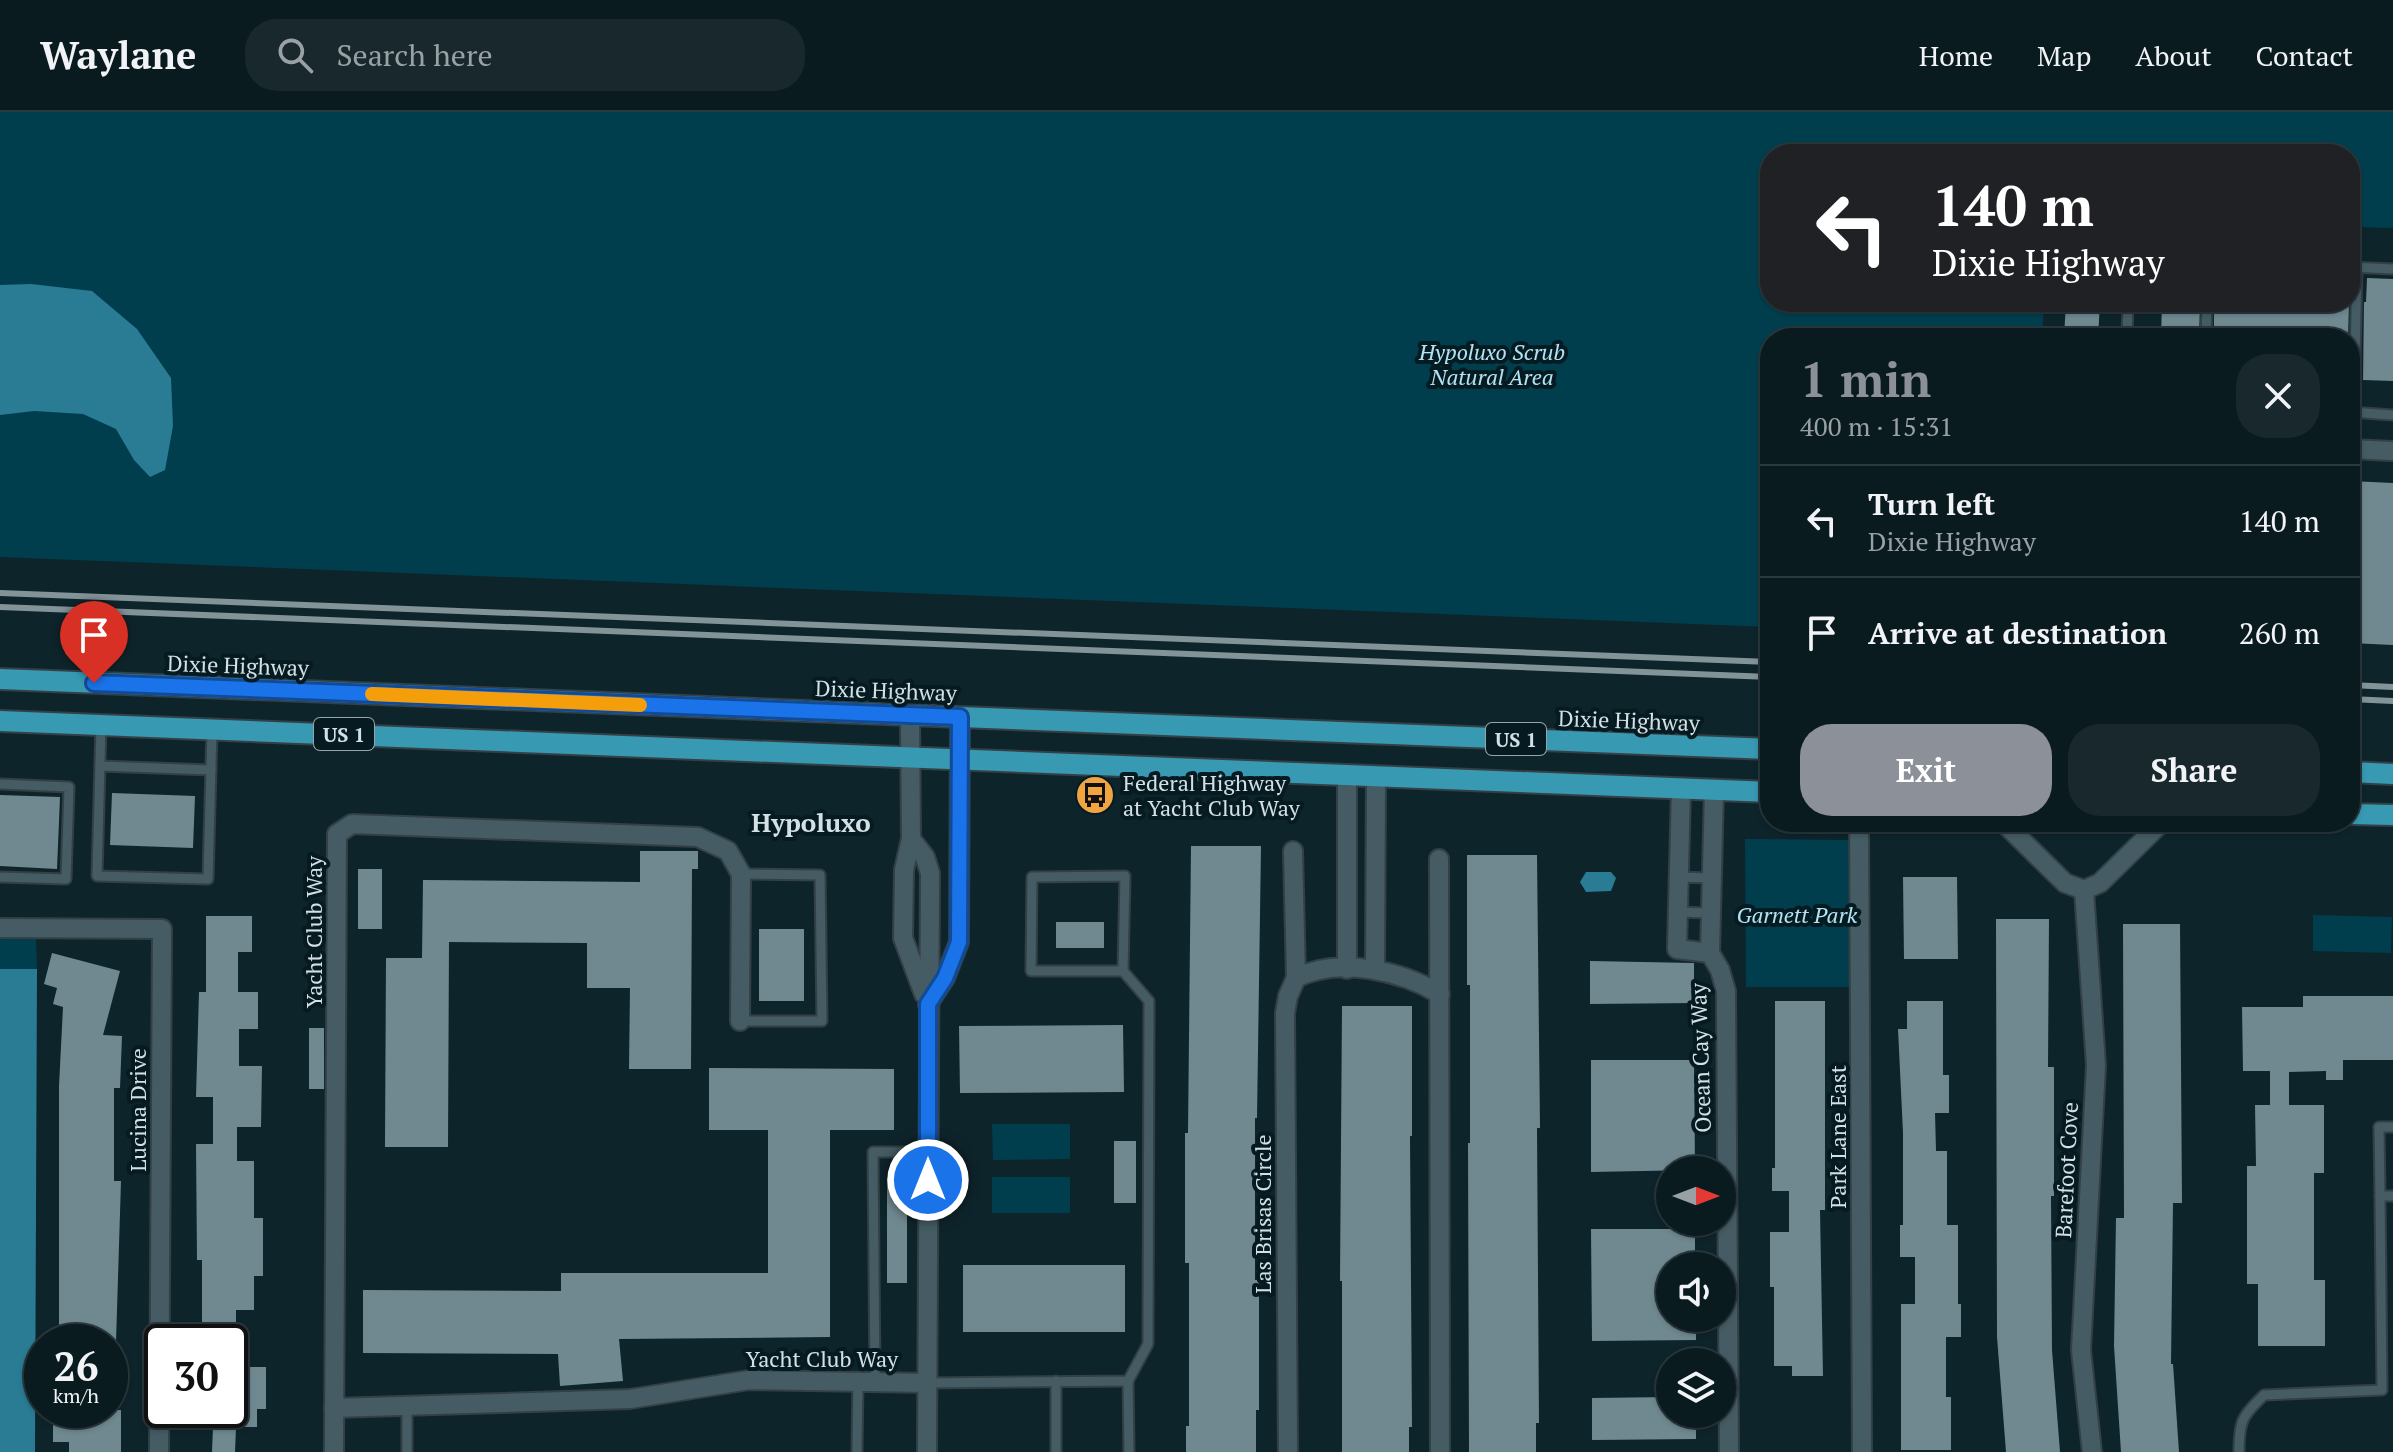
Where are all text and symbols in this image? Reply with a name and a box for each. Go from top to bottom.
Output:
search box [245,19,805,91]
text: Waylane [40,30,197,80]
icon: search [273,33,317,77]
text: Search here [337,35,493,75]
text: Home [1919,37,1993,74]
text: Map [2037,37,2091,74]
text: About [2135,37,2212,74]
text: Contact [2256,37,2353,74]
text: 140 m [1932,168,2094,242]
icon: left [1800,176,1904,280]
text: Dixie Highway [1932,239,2164,286]
park label: Hypoluxo Scrub Natural Area [1418,337,1565,391]
text: 1 min [1800,347,1931,411]
button: close [2236,354,2320,438]
text: 400 m · 15:31 [1800,409,1953,443]
text: Turn left [1868,484,1995,524]
icon: left [1800,499,1844,543]
text: 140 m [2239,501,2320,541]
text: Dixie Highway [1868,524,2036,558]
pin [60,601,128,683]
icon: arrive [1800,611,1844,655]
icon: arrive [72,613,116,657]
text: Arrive at destination [1868,613,2167,653]
text: 260 m [2239,613,2320,653]
street label: Dixie Highway [167,648,310,682]
street label: Dixie Highway [815,673,958,707]
street label: Dixie Highway [1558,703,1701,737]
road number: US 1 [314,718,374,750]
road number: US 1 [1486,723,1546,755]
button: Exit [1800,724,2052,816]
button: Share [2068,724,2320,816]
place label: Federal Highway at Yacht Club Way [1123,768,1301,822]
bus stop icon: Federal Highway at Yacht Club Way [1074,774,1116,816]
district label: Hypoluxo [751,805,871,839]
street label: Yacht Club Way [299,855,328,1008]
park label: Garnett Park [1737,900,1858,929]
street label: Ocean Cay Way [1683,982,1717,1133]
street label: Lucina Drive [123,1048,152,1172]
street label: Park Lane East [1823,1065,1852,1209]
street label: Barefoot Cove [2048,1101,2084,1239]
street label: Las Brisas Circle [1248,1134,1277,1294]
position arrow [886,1138,970,1222]
north arrow [1656,1156,1736,1236]
map controls [1656,1156,1736,1428]
button: sound [1656,1252,1736,1332]
speed limit sign: 30 [144,1324,248,1428]
text: 26 [53,1339,99,1392]
street label: Yacht Club Way [746,1344,899,1373]
button: layers [1656,1348,1736,1428]
text: km/h [53,1382,99,1409]

